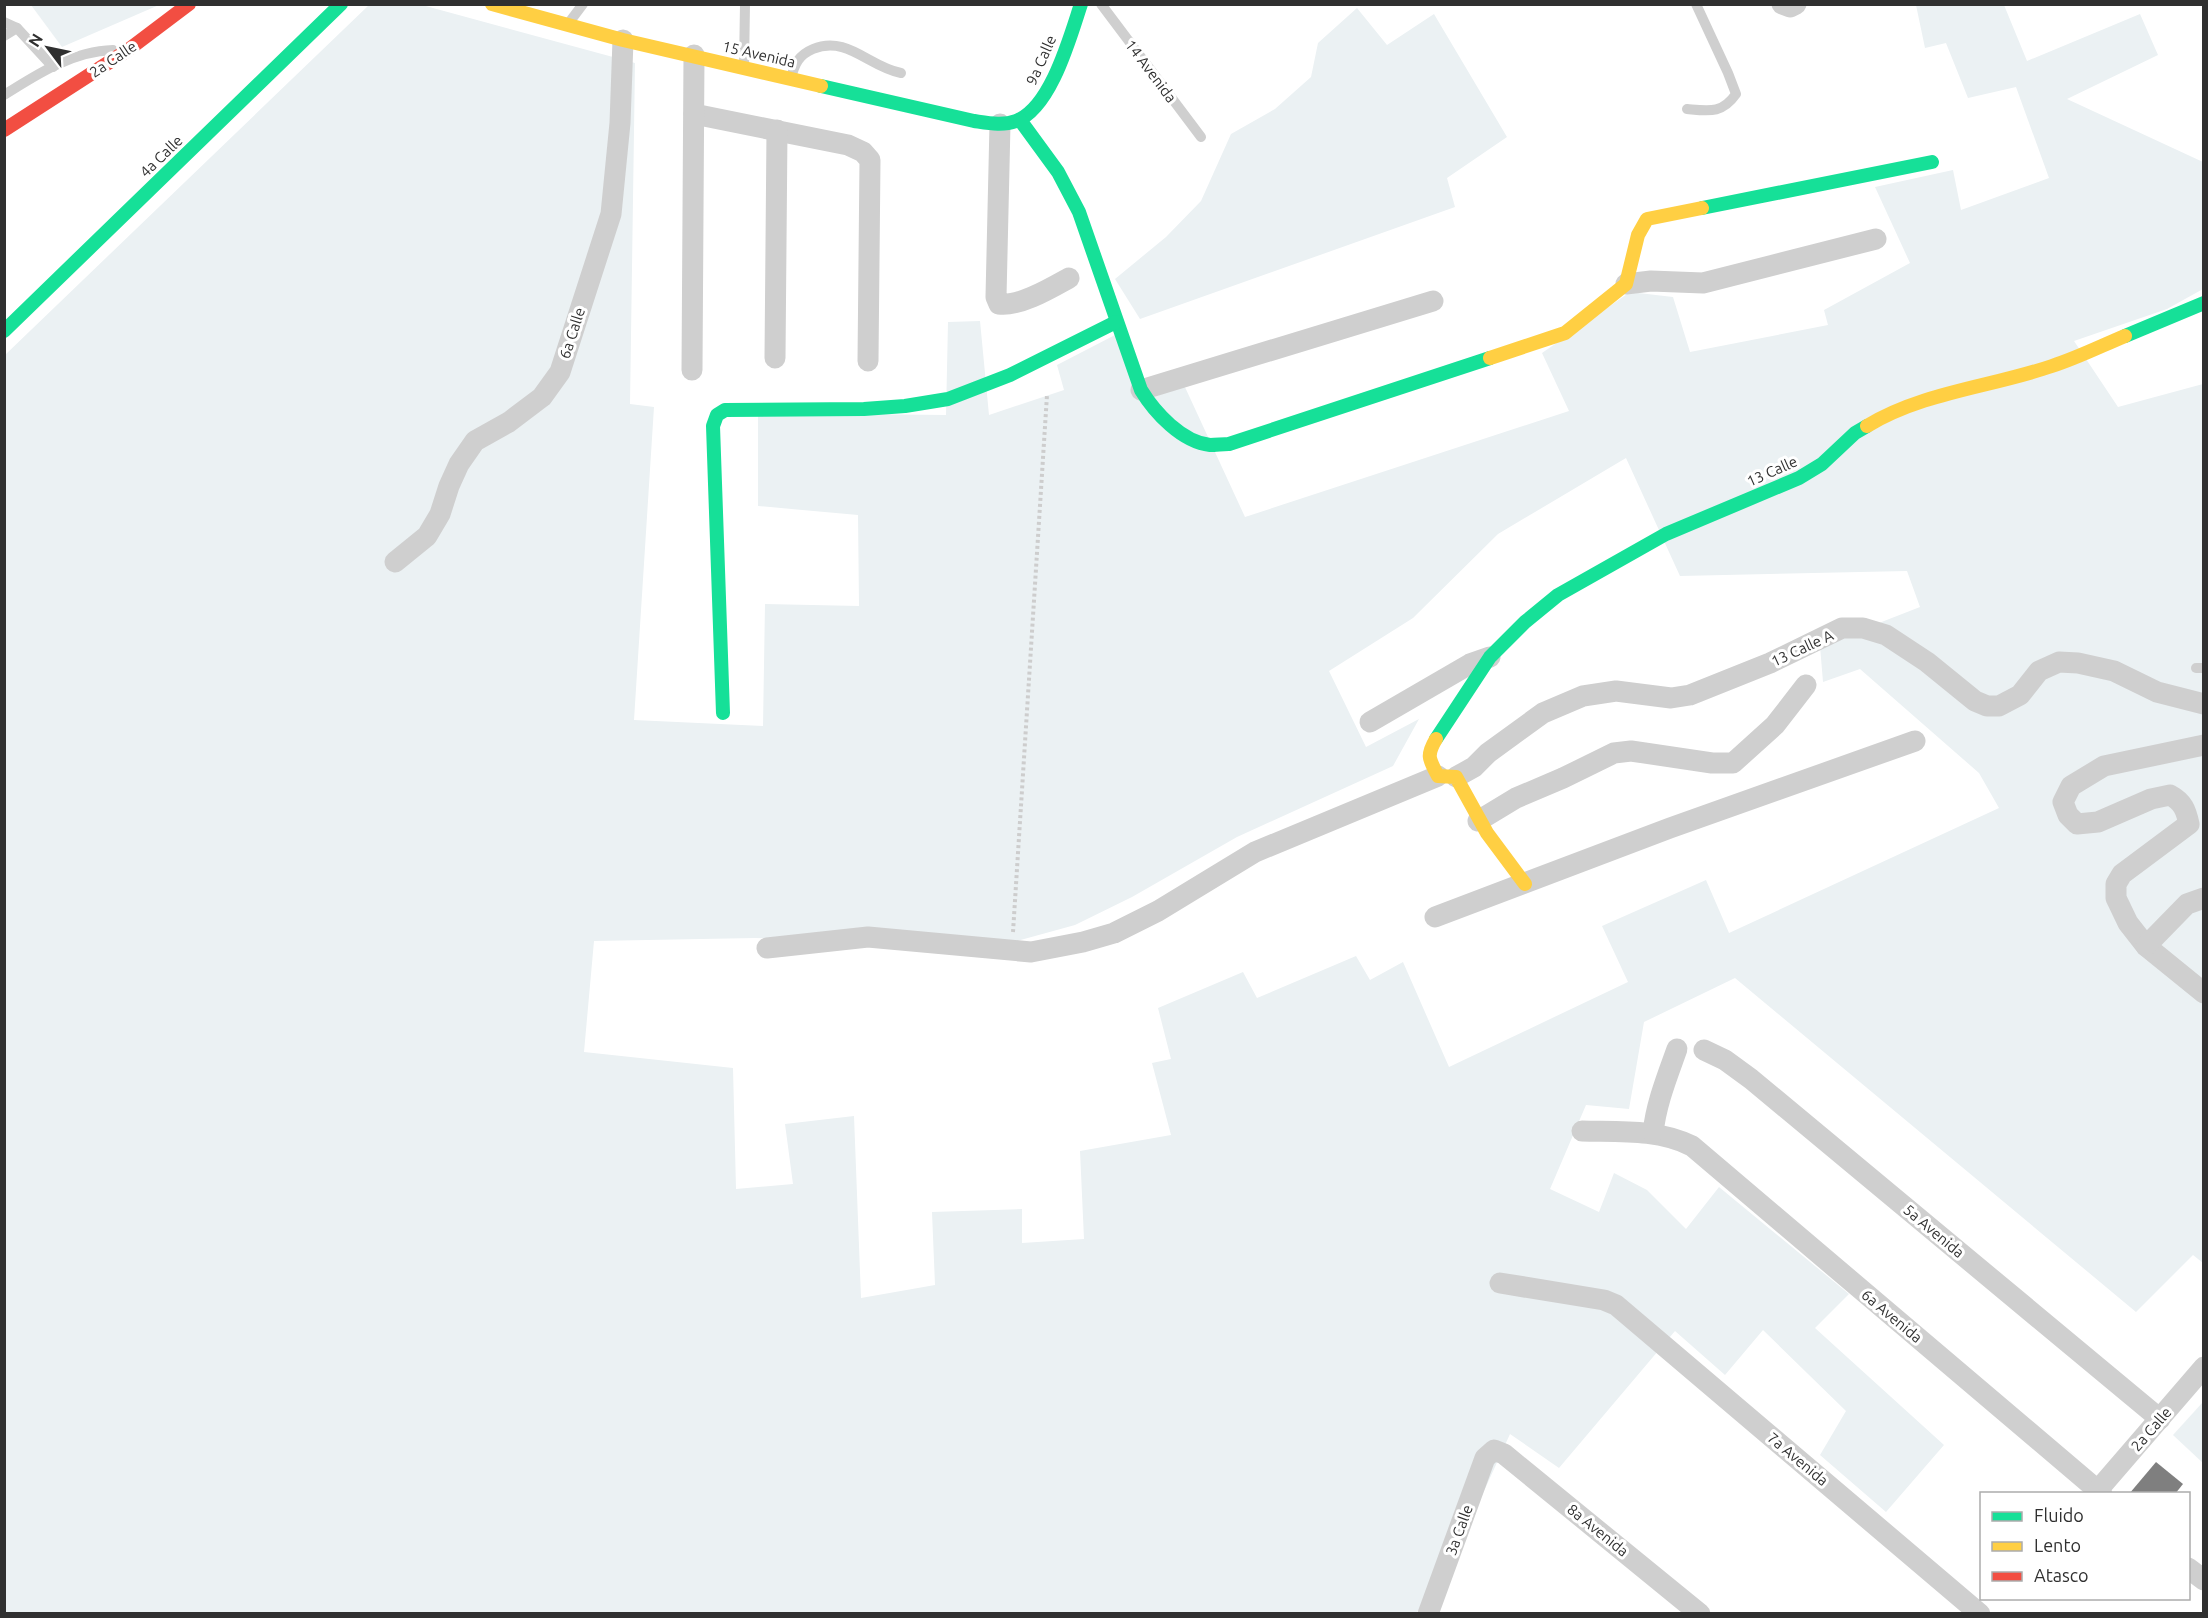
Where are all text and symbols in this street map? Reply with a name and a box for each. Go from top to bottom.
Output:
north arrow [18,18,78,78]
text: N [24,30,46,50]
street label: 9a Calle [1023,32,1059,88]
street label: 14 Avenida [1122,36,1180,106]
street label: 2a Calle [86,37,140,81]
street label: 15 Avenida [721,37,797,71]
street label: 4a Calle [136,132,186,180]
street label: 6a Calle [556,305,588,361]
street label: 13 Calle [1744,452,1800,490]
street label: 13 Calle A [1768,626,1836,670]
street label: 5a Avenida [1900,1201,1968,1261]
street label: 6a Avenida [1858,1286,1926,1346]
street label: 2a Calle [2127,1404,2175,1454]
street label: 7a Avenida [1764,1429,1832,1489]
legend [1980,1492,2190,1600]
street label: 8a Avenida [1564,1500,1632,1560]
street label: 3a Calle [1442,1502,1476,1558]
text: Fluido [2034,1505,2084,1525]
text: Lento [2034,1535,2081,1555]
text: Atasco [2034,1565,2089,1585]

